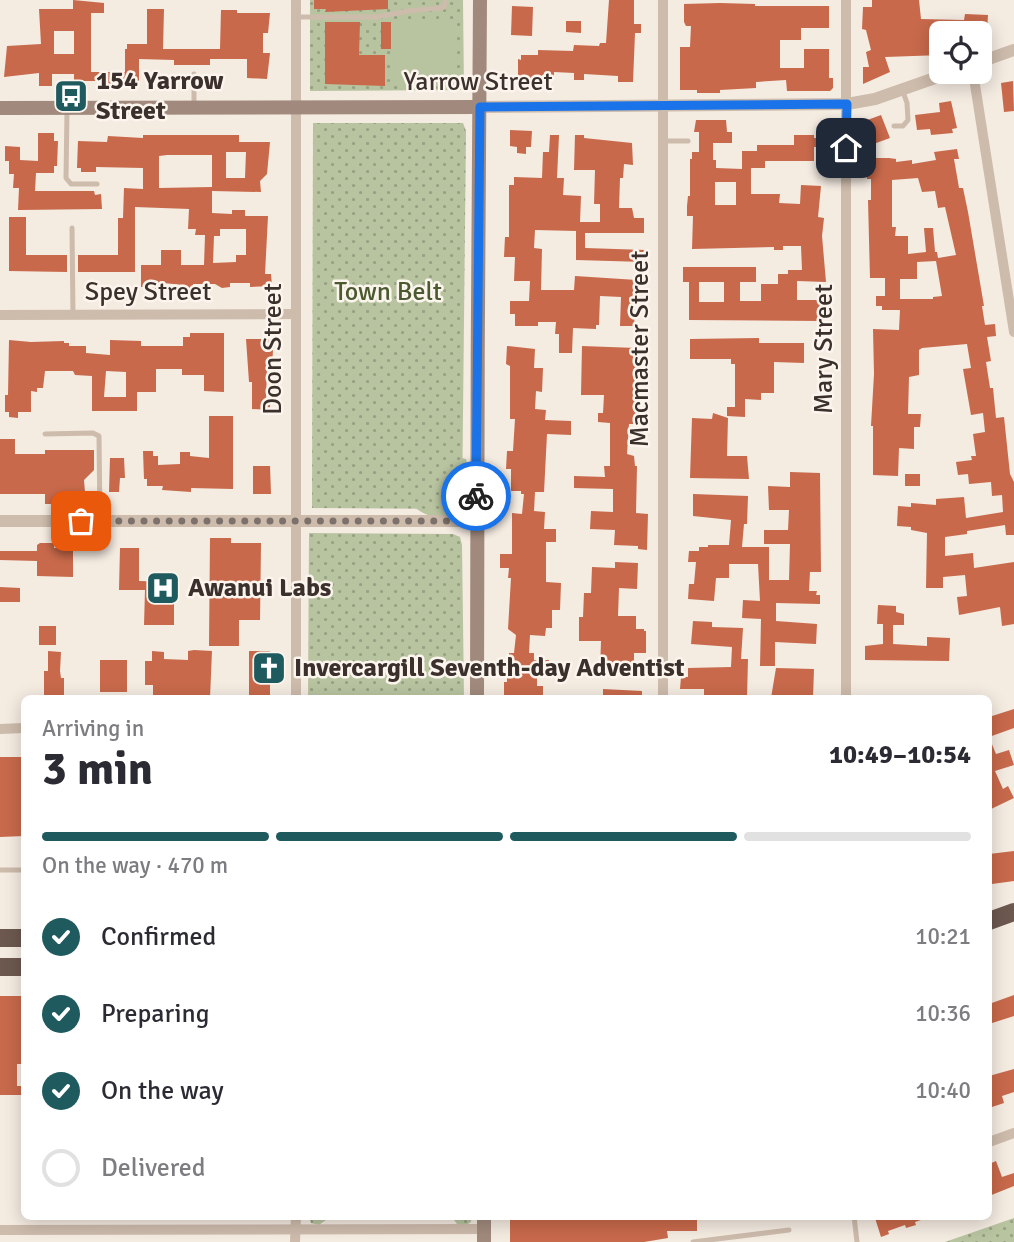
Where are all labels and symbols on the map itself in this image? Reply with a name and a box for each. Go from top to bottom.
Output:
place label: 154 Yarrow Street [96,65,224,127]
street label: Yarrow Street [403,66,553,98]
bus stop icon: 154 Yarrow Street [52,77,90,115]
pin [816,118,876,178]
street label: Macmaster Street [624,251,656,447]
street label: Spey Street [85,276,211,308]
park label: Town Belt [334,276,442,308]
street label: Doon Street [257,283,289,415]
street label: Mary Street [808,284,840,414]
courier [441,461,511,531]
pin [51,491,111,551]
hospital icon: Awanui Labs [144,569,182,607]
place label: Awanui Labs [188,572,331,604]
church icon: Invercargill Seventh-day Adventist [250,649,288,687]
place label: Invercargill Seventh-day Adventist [294,652,685,684]

